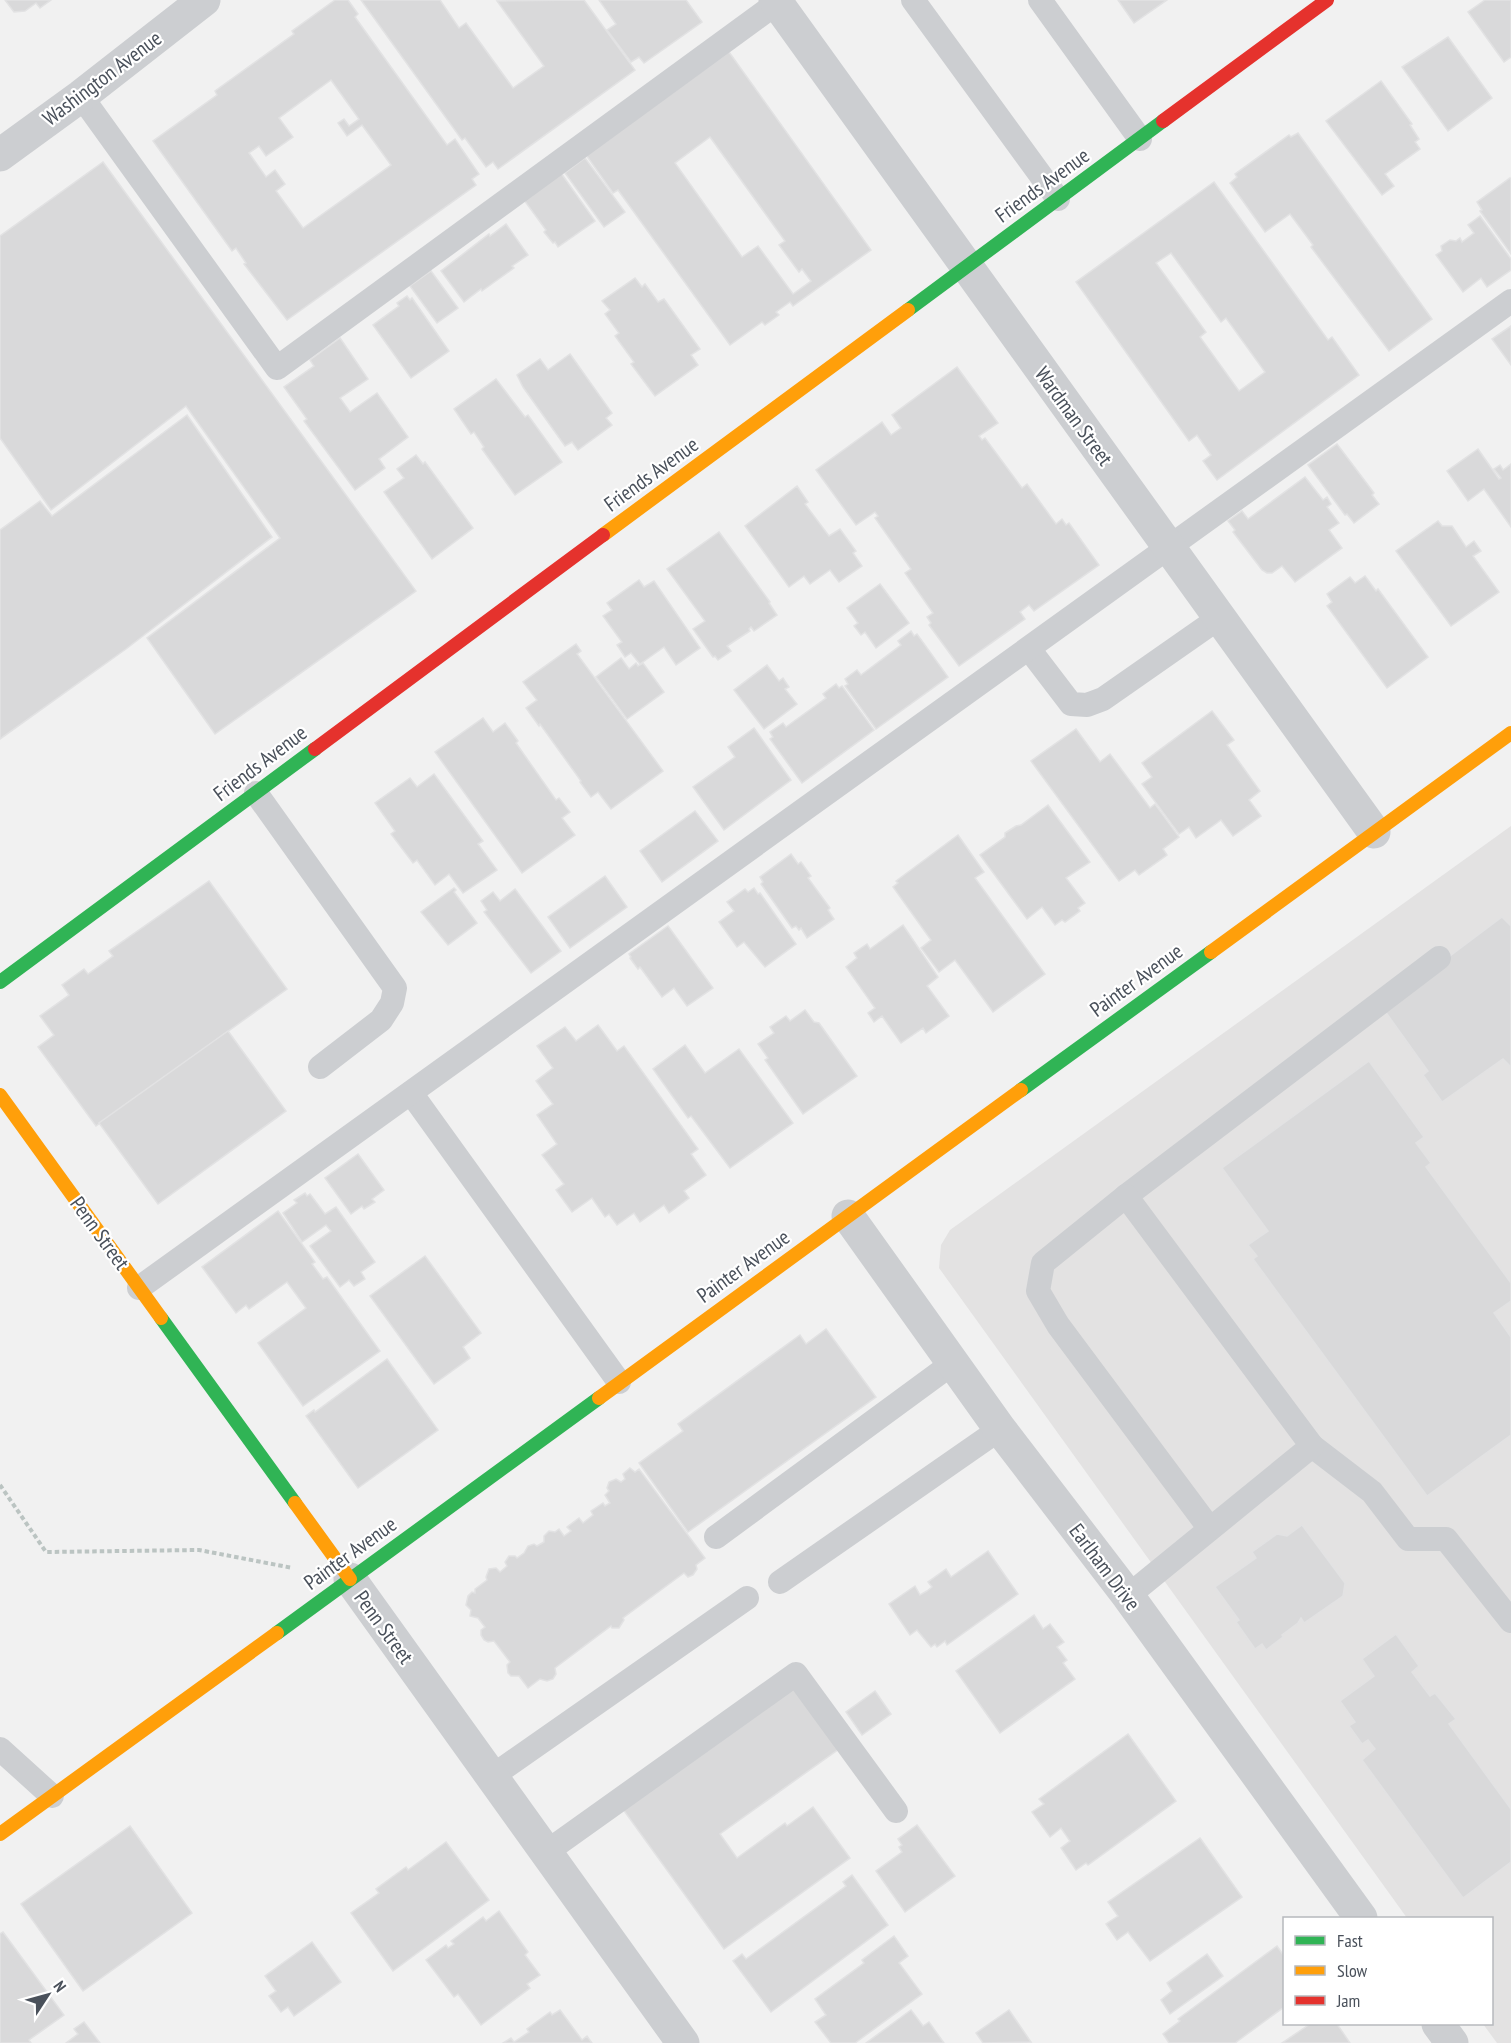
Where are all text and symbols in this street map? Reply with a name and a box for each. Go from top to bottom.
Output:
street label: Washington Avenue [37,25,167,131]
street label: Friends Avenue [990,142,1094,228]
street label: Wardman Street [1029,361,1119,471]
street label: Friends Avenue [599,431,703,517]
street label: Friends Avenue [208,719,312,807]
street label: Painter Avenue [1084,937,1188,1023]
street label: Penn Street [64,1191,136,1275]
street label: Painter Avenue [691,1223,795,1309]
street label: Painter Avenue [298,1510,402,1596]
street label: Earlham Drive [1064,1518,1146,1616]
street label: Penn Street [348,1585,420,1669]
legend [1283,1917,1493,2025]
text: Fast [1337,1929,1363,1952]
text: Slow [1337,1959,1368,1982]
north arrow [18,1965,78,2025]
text: N [50,1977,71,1996]
text: Jam [1336,1989,1360,2012]

